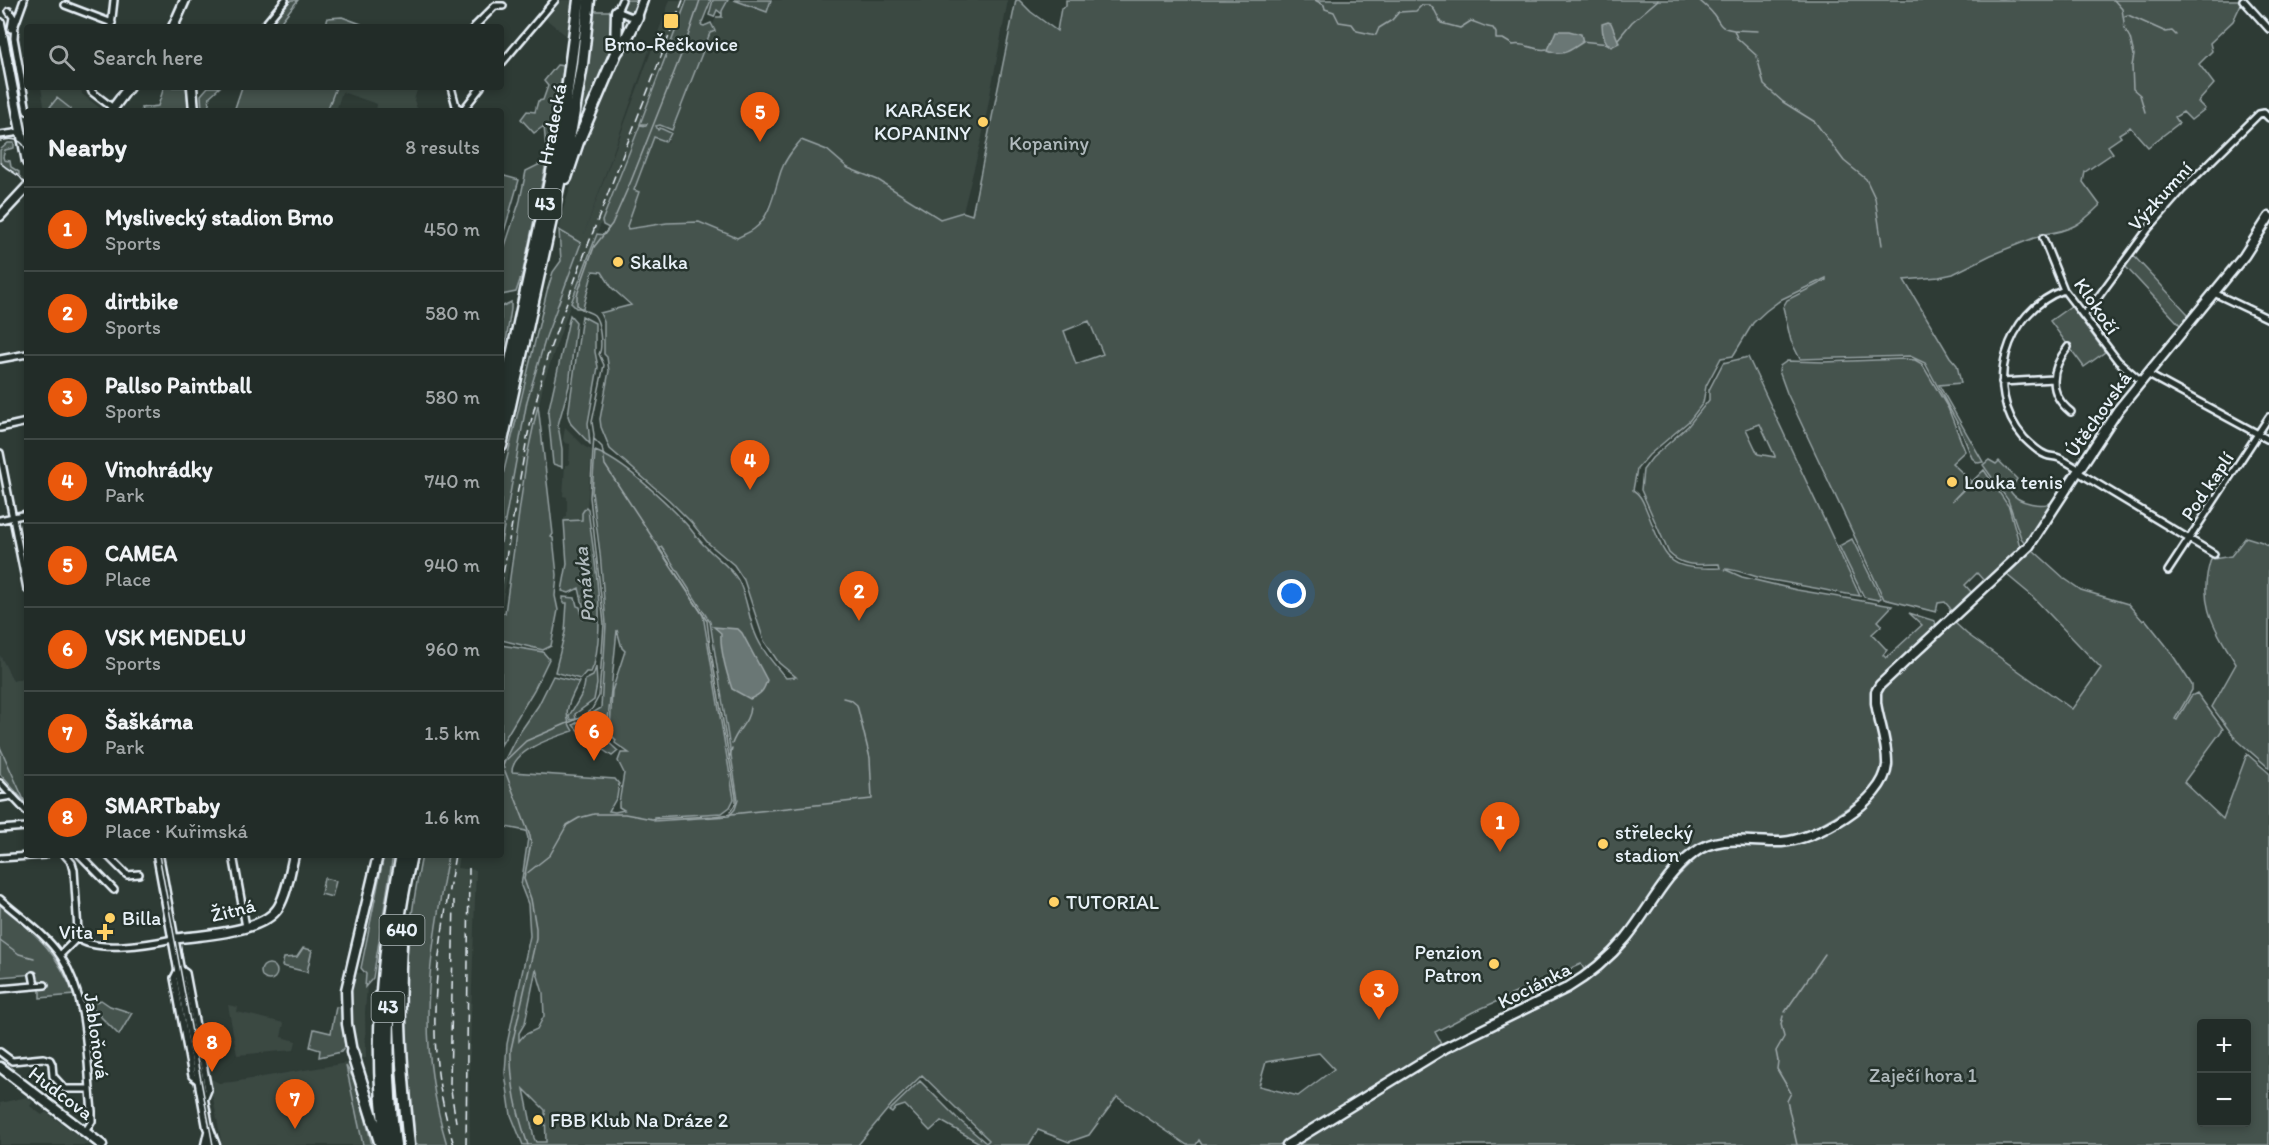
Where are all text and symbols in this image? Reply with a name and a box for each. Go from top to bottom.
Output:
marker: Brno-Řečkovice [662,12,680,30]
search box [24,24,504,90]
place label: Brno-Řečkovice [604,32,738,56]
icon: search [45,41,78,74]
text: Search here [93,44,203,71]
street label: Hradecká [532,81,572,167]
pin: 5 [740,92,780,142]
place label: KARÁSEK KOPANINY [874,98,972,145]
marker: KARÁSEK KOPANINY [976,115,990,129]
text: Nearby [48,131,127,163]
park label: Kopaniny [1009,131,1090,155]
text: 8 results [405,135,480,159]
street label: Výzkumní [2123,156,2197,236]
road number: 43 [528,189,562,219]
text: Myslivecký stadion Brno [105,204,333,231]
text: 1 [63,217,72,241]
text: 450 m [424,217,480,241]
text: Sports [105,231,161,255]
place label: Skalka [630,250,688,274]
marker: Skalka [611,255,625,269]
street label: Klokočí [2069,273,2125,339]
text: dirtbike [105,288,178,315]
text: 2 [62,301,73,325]
text: 580 m [425,301,480,325]
text: Sports [105,315,161,339]
street label: Útěchovská [2060,366,2137,462]
text: Pallso Paintball [105,372,252,399]
text: 3 [62,385,73,409]
text: 580 m [425,385,480,409]
text: Sports [105,399,161,423]
pin: 4 [730,440,770,490]
street label: Pod kaplí [2175,447,2239,525]
text: Vinohrádky [105,456,212,483]
text: 4 [61,469,74,493]
text: 740 m [424,469,480,493]
place label: Louka tenis [1964,470,2063,494]
marker: Louka tenis [1945,475,1959,489]
text: Park [105,483,144,507]
text: CAMEA [105,540,177,567]
water label: Ponávka [568,545,600,624]
text: 5 [62,553,73,577]
text: 940 m [424,553,480,577]
text: Place [105,567,151,591]
pin: 2 [840,572,878,621]
your location [1277,579,1306,608]
text: VSK MENDELU [105,624,246,651]
text: 6 [62,637,73,661]
text: 960 m [425,637,480,661]
text: Sports [105,651,161,675]
text: Šaškárna [105,708,193,735]
pin: 6 [574,712,614,761]
text: 7 [63,721,72,745]
text: 1.5 km [424,721,480,745]
text: Park [105,735,144,759]
text: SMARTbaby [105,792,220,819]
pin: 1 [1480,802,1520,852]
text: 8 [62,805,73,829]
text: 1.6 km [424,805,480,829]
text: Place · Kuřimská [105,819,248,843]
place label: střelecký stadion [1615,820,1694,867]
marker: střelecký stadion [1596,837,1610,851]
place label: TUTORIAL [1066,890,1159,914]
street label: Žitná [208,893,258,927]
marker: TUTORIAL [1047,895,1061,909]
place label: Billa [122,906,161,930]
marker: Billa [103,911,117,925]
road number: 640 [380,915,424,945]
place label: Vita [59,920,93,944]
marker: Vita [98,925,112,939]
place label: Penzion Patron [1415,940,1482,987]
street label: Kociánka [1493,956,1575,1014]
marker: Penzion Patron [1487,957,1501,971]
pin: 3 [1360,970,1398,1020]
street label: Jabloňová [79,991,115,1081]
road number: 43 [372,992,404,1022]
map controls [2197,1019,2251,1127]
button: + [2197,1019,2251,1073]
pin: 8 [192,1022,232,1072]
street label: Hudcova [24,1061,99,1125]
park label: Zaječí hora 1 [1869,1063,1977,1087]
button: − [2197,1073,2251,1127]
pin: 7 [276,1080,314,1129]
place label: FBB Klub Na Dráze 2 [550,1108,729,1132]
marker: FBB Klub Na Dráze 2 [531,1113,545,1127]

